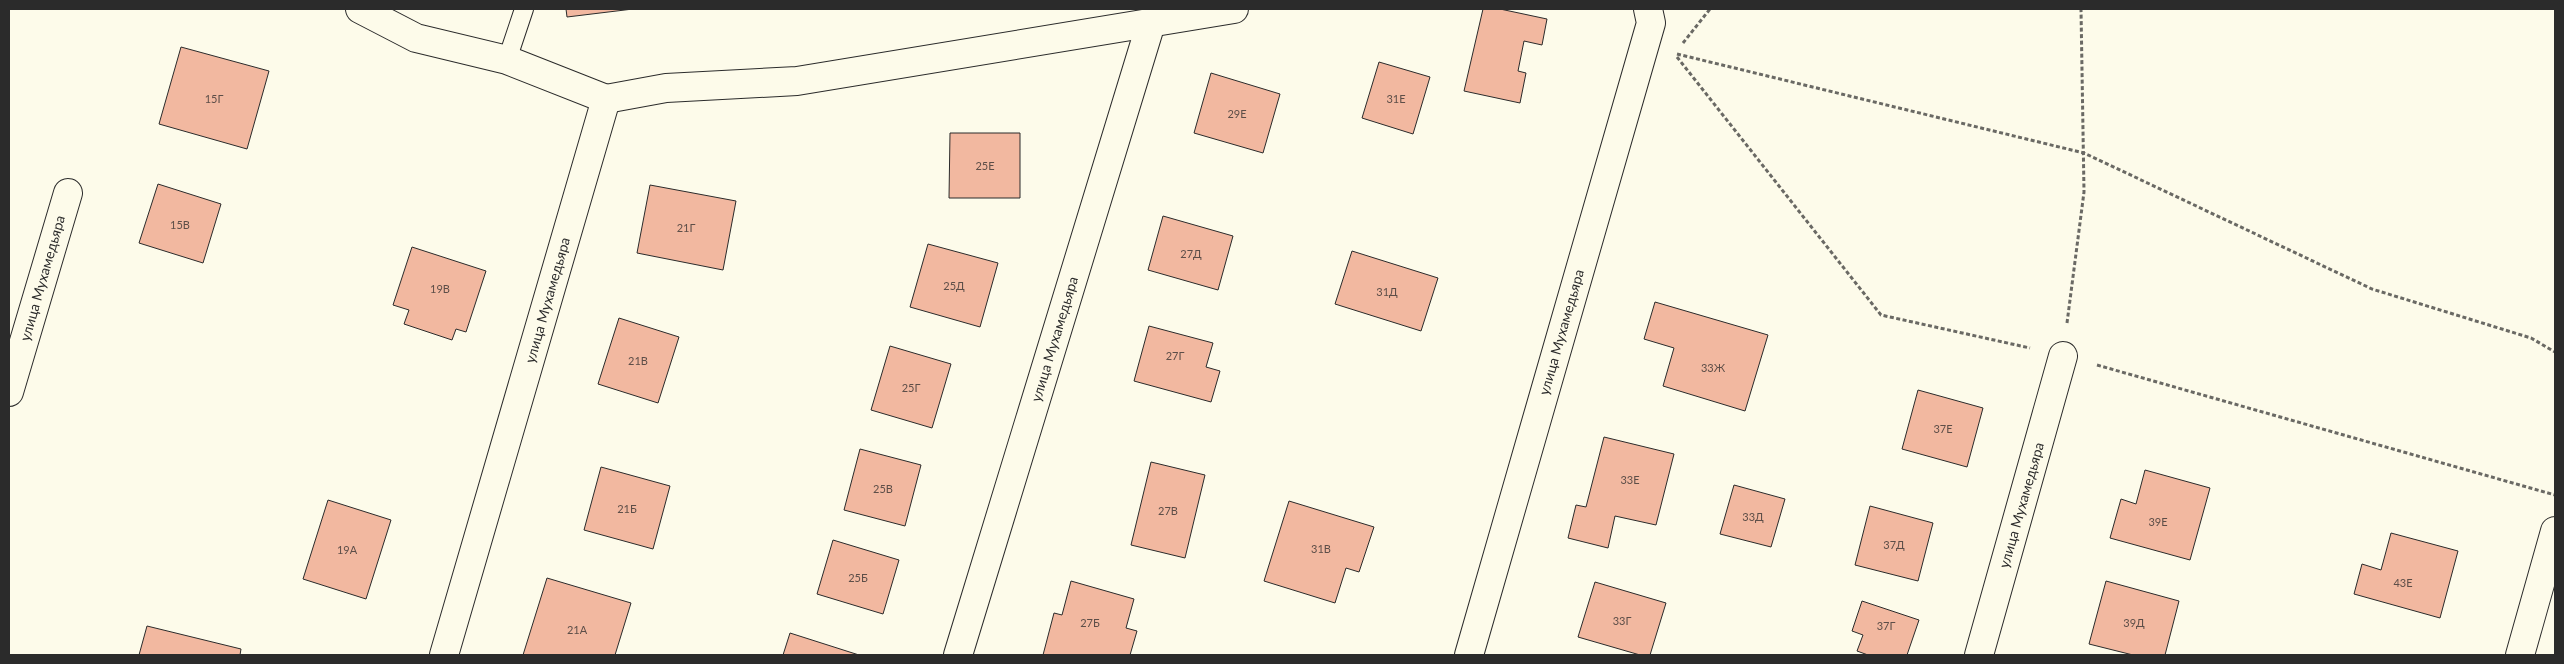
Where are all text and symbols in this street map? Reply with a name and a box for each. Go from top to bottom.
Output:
house number: 15Г [205,92,223,105]
house number: 31Е [1386,92,1406,105]
house number: 29Е [1227,107,1247,120]
house number: 25Е [975,159,995,172]
street label: улица Мухамедьяра [16,213,68,343]
house number: 15В [170,218,190,231]
house number: 21Г [677,221,695,234]
street label: улица Мухамедьяра [521,235,573,365]
house number: 27Д [1180,247,1202,260]
street label: улица Мухамедьяра [1535,267,1587,397]
street label: улица Мухамедьяра [1027,274,1081,404]
house number: 25Д [943,279,965,292]
house number: 19В [430,282,450,295]
house number: 31Д [1376,285,1398,298]
house number: 27Г [1166,349,1184,362]
house number: 21В [628,354,648,367]
house number: 33Ж [1701,361,1726,374]
house number: 25Г [902,381,920,394]
house number: 37Е [1933,422,1953,435]
street label: улица Мухамедьяра [1995,440,2047,570]
house number: 33Е [1620,473,1640,486]
house number: 25В [873,482,893,495]
house number: 21Б [617,502,637,515]
house number: 27В [1158,504,1178,517]
house number: 33Д [1742,510,1764,523]
house number: 39Е [2148,515,2168,528]
house number: 37Д [1883,538,1905,551]
house number: 31В [1311,542,1331,555]
house number: 19А [337,543,358,556]
house number: 25Б [848,571,868,584]
house number: 43Е [2393,576,2413,589]
house number: 33Г [1613,614,1631,627]
house number: 27Б [1080,616,1100,629]
house number: 39Д [2123,616,2145,629]
house number: 37Г [1877,619,1895,632]
house number: 21А [567,623,588,636]

